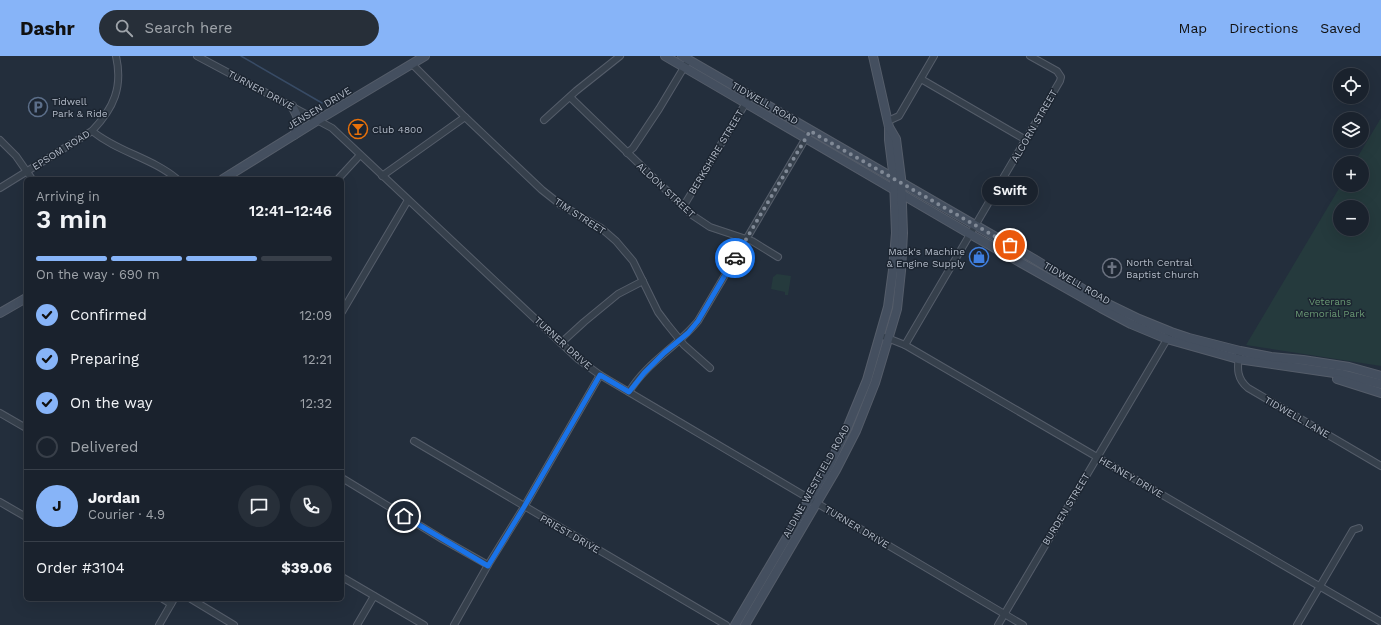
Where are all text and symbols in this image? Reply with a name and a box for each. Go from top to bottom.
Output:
search box [99,10,379,46]
text: Dashr [20,17,75,40]
icon: search [113,17,135,39]
text: Search here [145,19,233,37]
text: Map [1179,20,1207,36]
text: Directions [1229,20,1298,36]
text: Saved [1320,20,1361,36]
street label: TURNER DRIVE [226,68,296,112]
map controls [1333,68,1369,236]
button: locate [1333,68,1369,104]
street label: TIDWELL ROAD [730,80,800,126]
street label: JENSEN DRIVE [285,85,353,131]
street label: ALCORN STREET [1009,88,1059,164]
parking icon: Tidwell Park & Ride [27,96,49,118]
place label: Tidwell Park & Ride [52,96,108,119]
street label: BERKSHIRE STREET [686,108,746,196]
button: layers [1333,112,1369,148]
bar icon: Club 4800 [347,118,369,140]
place label: Club 4800 [372,124,422,135]
street label: EPSOM ROAD [30,128,92,172]
button: + [1333,156,1369,192]
street label: ALDON STREET [635,160,697,220]
callout: Swift [982,177,1038,205]
text: Swift [993,183,1027,198]
text: Arriving in [36,189,100,204]
street label: TIM STREET [552,195,608,237]
button: − [1333,200,1369,236]
text: 12:41–12:46 [249,202,332,220]
text: 3 min [36,204,107,234]
pin [993,228,1027,262]
icon: bag [999,234,1021,256]
courier [715,238,755,278]
place label: Mack's Machine & Engine Supply [886,246,966,269]
shop icon: Mack's Machine & Engine Supply [968,246,990,268]
icon: car [724,247,746,269]
church icon: North Central Baptist Church [1101,257,1123,279]
place label: North Central Baptist Church [1126,257,1199,280]
street label: TIDWELL ROAD [1042,260,1112,306]
text: On the way · 690 m [36,267,160,282]
park label: Veterans Memorial Park [1295,296,1365,319]
icon: check [36,304,58,326]
text: Confirmed [70,306,147,324]
text: 12:09 [299,308,332,323]
street label: TURNER DRIVE [532,314,594,372]
icon: check [36,348,58,370]
text: Preparing [70,350,139,368]
text: 12:21 [303,352,332,367]
icon: check [36,392,58,414]
text: On the way [70,394,152,412]
street label: TIDWELL LANE [1262,394,1332,440]
text: 12:32 [300,396,332,411]
street label: ALDINE WESTFIELD ROAD [780,423,852,539]
text: Delivered [70,438,138,456]
street label: HEANEY DRIVE [1097,454,1165,500]
street label: BURDEN STREET [1040,471,1092,547]
button: chat [238,485,280,527]
button: phone [290,485,332,527]
text: Jordan [88,489,140,507]
text: J [52,497,62,515]
pin [387,499,421,533]
street label: TURNER DRIVE [823,503,891,551]
icon: home [393,505,415,527]
text: Courier · 4.9 [88,507,165,522]
street label: PRIEST DRIVE [538,512,602,556]
text: Order #3104 [36,559,125,577]
text: $39.06 [281,559,332,577]

